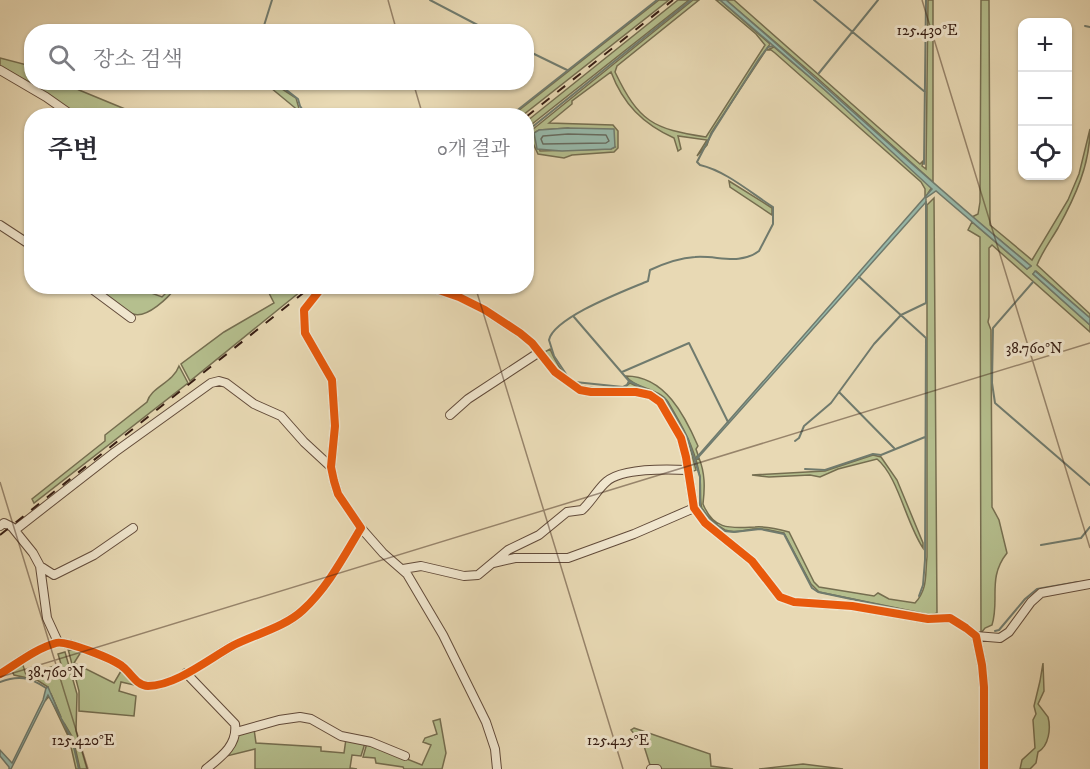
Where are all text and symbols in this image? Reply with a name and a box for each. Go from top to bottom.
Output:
map controls [1018,18,1072,180]
button: + [1018,18,1072,72]
text: 125.430°E [896,21,958,40]
search box [24,24,534,90]
icon: search [45,41,78,74]
text: 장소 검색 [93,46,183,73]
button: − [1018,72,1072,126]
button: locate [1018,126,1072,180]
text: 주변 [48,134,98,167]
text: 0개 결과 [437,137,510,162]
text: 38.760°N [1006,339,1062,358]
text: 38.760°N [28,663,84,682]
text: 125.420°E [52,731,115,750]
text: 125.425°E [587,731,650,750]

